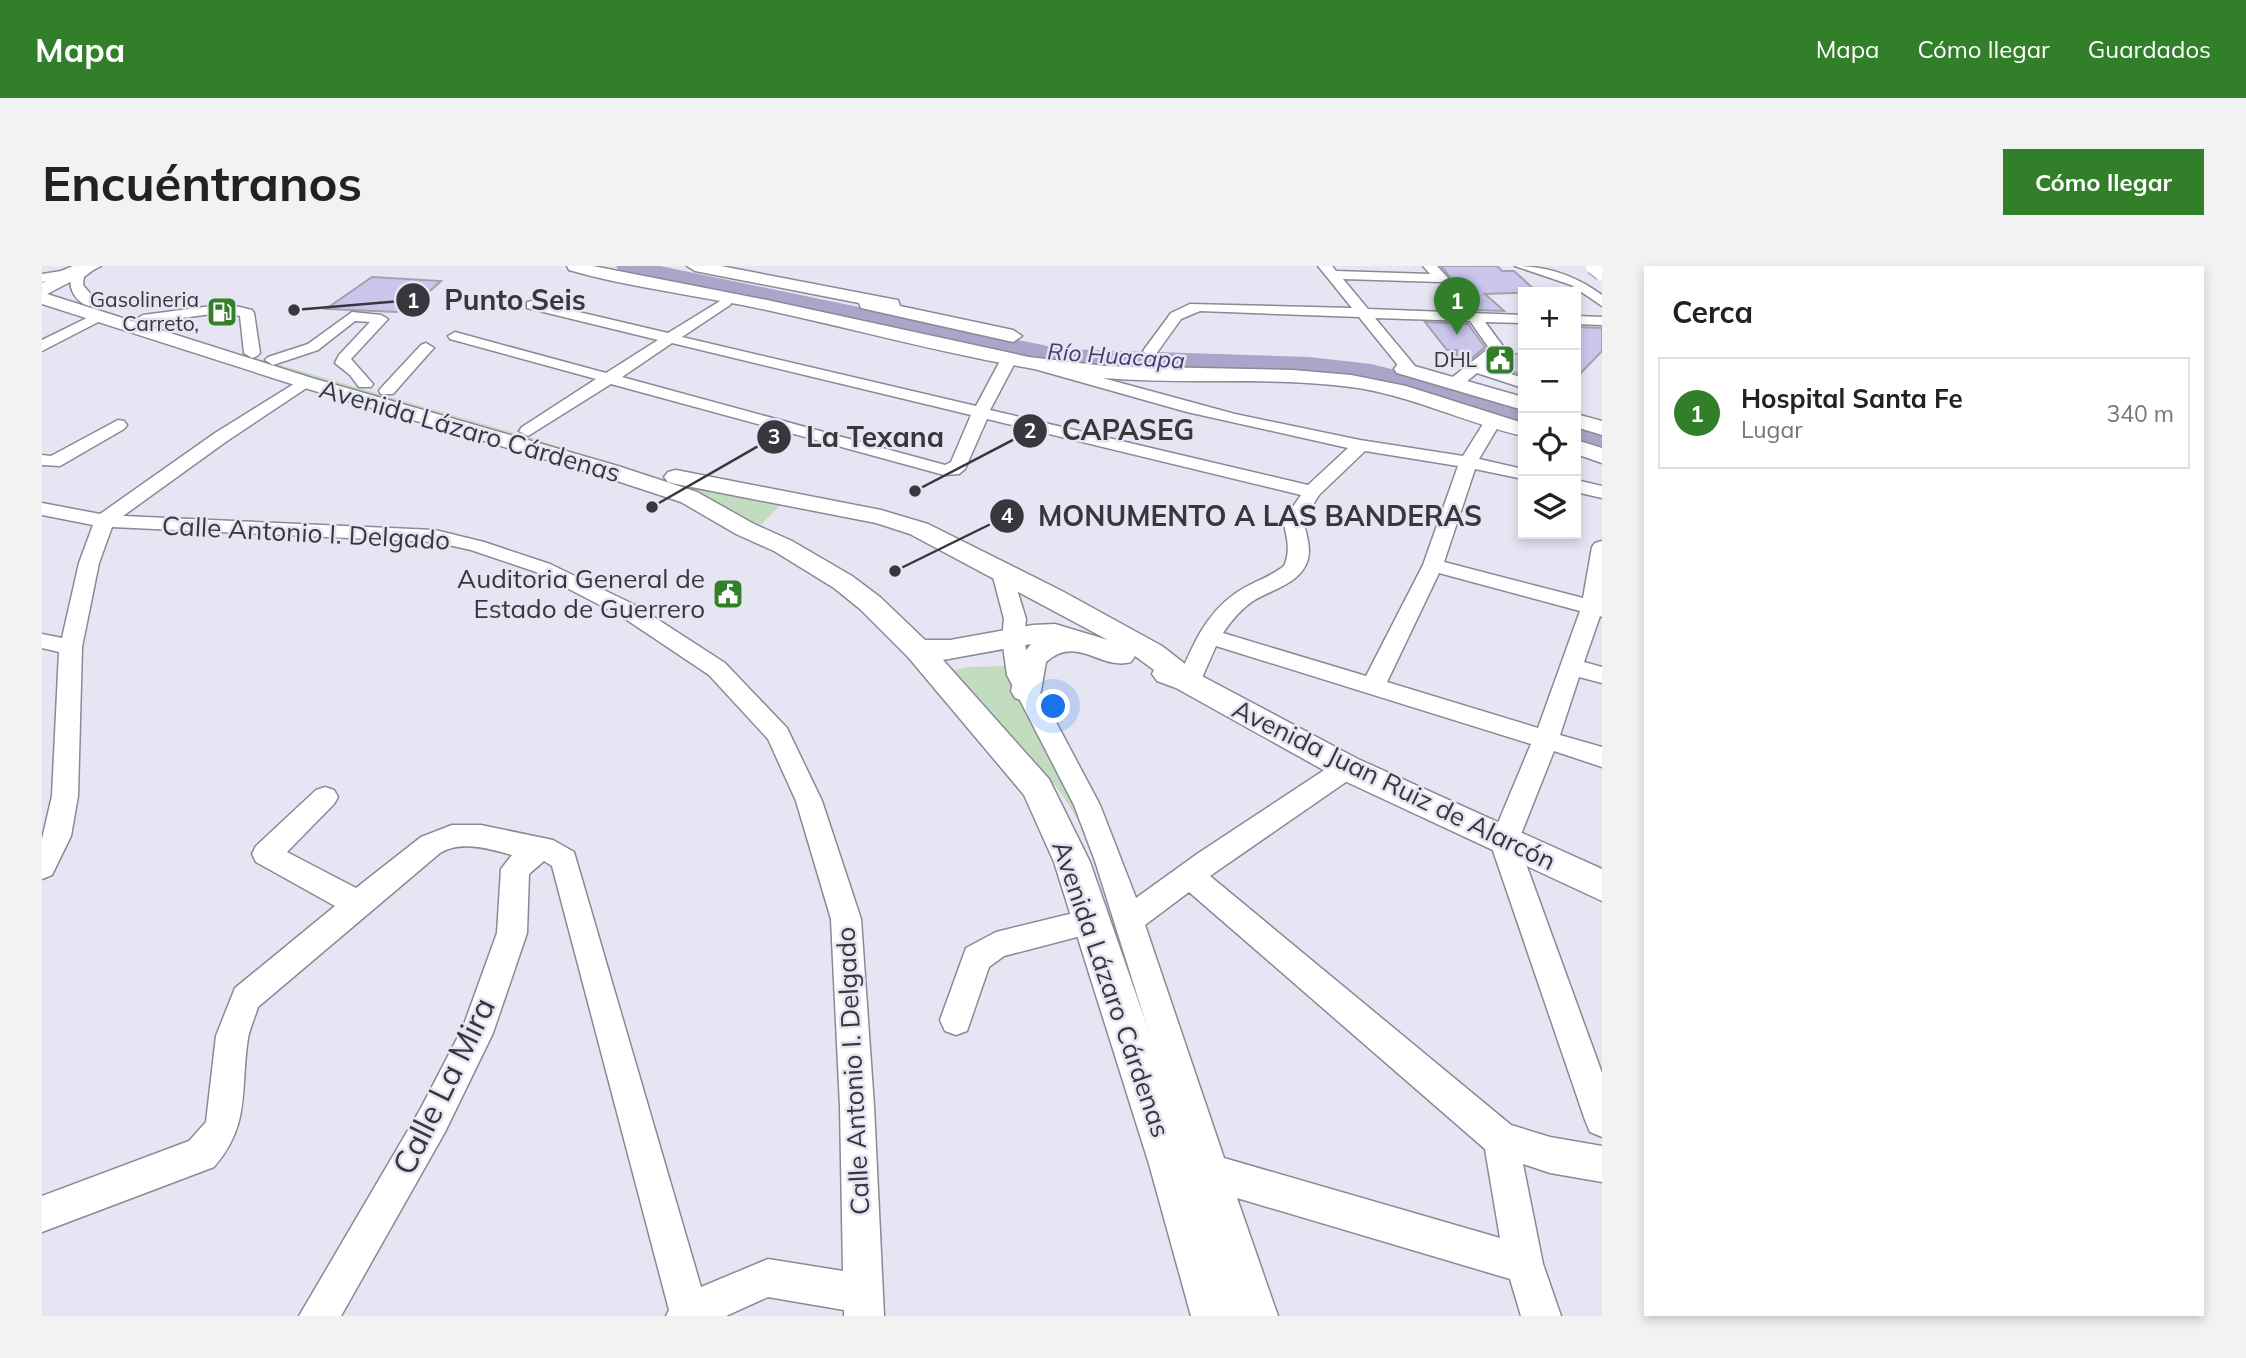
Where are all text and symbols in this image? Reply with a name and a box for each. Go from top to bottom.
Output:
text: Mapa [35,29,125,70]
text: Mapa [1816,34,1879,64]
text: Cómo llegar [1917,34,2050,64]
text: Guardados [2088,34,2211,64]
button: Cómo llegar [2003,149,2204,215]
text: Encuéntranos [42,152,362,213]
callout: Punto Seis [395,276,600,325]
pin: 1 [1434,277,1480,335]
text: Punto Seis [444,282,586,317]
place label: Gasolineria Carreto, [90,286,199,336]
text: 1 [407,287,419,313]
map controls [1518,287,1581,539]
button: + [1518,287,1581,350]
text: Cerca [1672,293,1753,331]
fuel station icon: Gasolineria Carreto, [205,295,239,329]
water label: Río Huacapa [1046,336,1186,375]
public building icon: DHL [1483,343,1517,377]
place label: DHL [1434,346,1478,372]
button: − [1518,350,1581,413]
street label: Avenida Lázaro Cárdenas [316,372,624,489]
text: Hospital Santa Fe [1741,382,1963,415]
text: 1 [1690,399,1704,428]
text: 340 m [2106,399,2174,428]
callout: CAPASEG [1012,406,1208,455]
callout: La Texana [757,412,958,461]
text: CAPASEG [1062,412,1194,447]
button: locate [1518,413,1581,476]
text: Lugar [1741,415,1803,444]
text: 2 [1024,417,1036,443]
text: La Texana [806,419,944,454]
text: 3 [768,423,780,449]
button: layers [1518,476,1581,539]
callout: MONUMENTO A LAS BANDERAS [989,491,1496,540]
text: MONUMENTO A LAS BANDERAS [1038,498,1482,533]
text: 4 [1001,502,1014,528]
street label: Calle Antonio I. Delgado [161,508,451,557]
place label: Auditoria General de Estado de Guerrero [457,562,705,625]
public building icon: Auditoria General de Estado de Guerrero [711,577,745,611]
your location [1036,689,1070,723]
street label: Avenida Juan Ruiz de Alarcón [1227,692,1561,877]
street label: Avenida Lázaro Cárdenas [1045,836,1178,1141]
street label: Calle Antonio I. Delgado [828,926,877,1216]
street label: Calle La Mira [383,990,503,1181]

